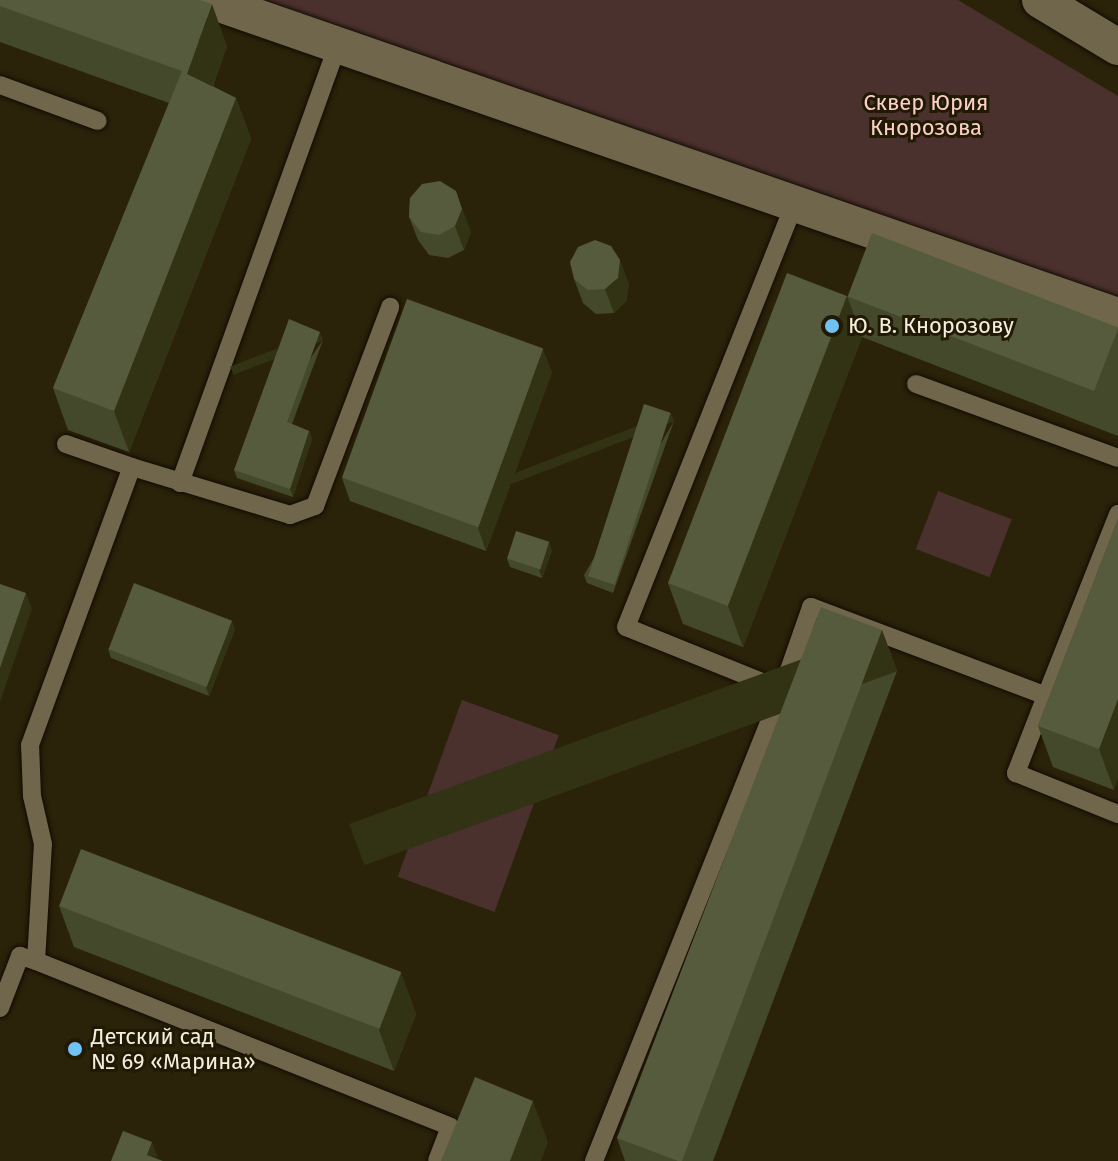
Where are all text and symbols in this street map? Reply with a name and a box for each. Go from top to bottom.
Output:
park label: Сквер Юрия Кнорозова [864,89,988,140]
place label: Ю. В. Кнорозову [848,313,1014,339]
marker: Ю. В. Кнорозову [823,317,841,335]
place label: Детский сад № 69 «Марина» [91,1023,256,1074]
marker: Детский сад № 69 «Марина» [66,1040,84,1058]

